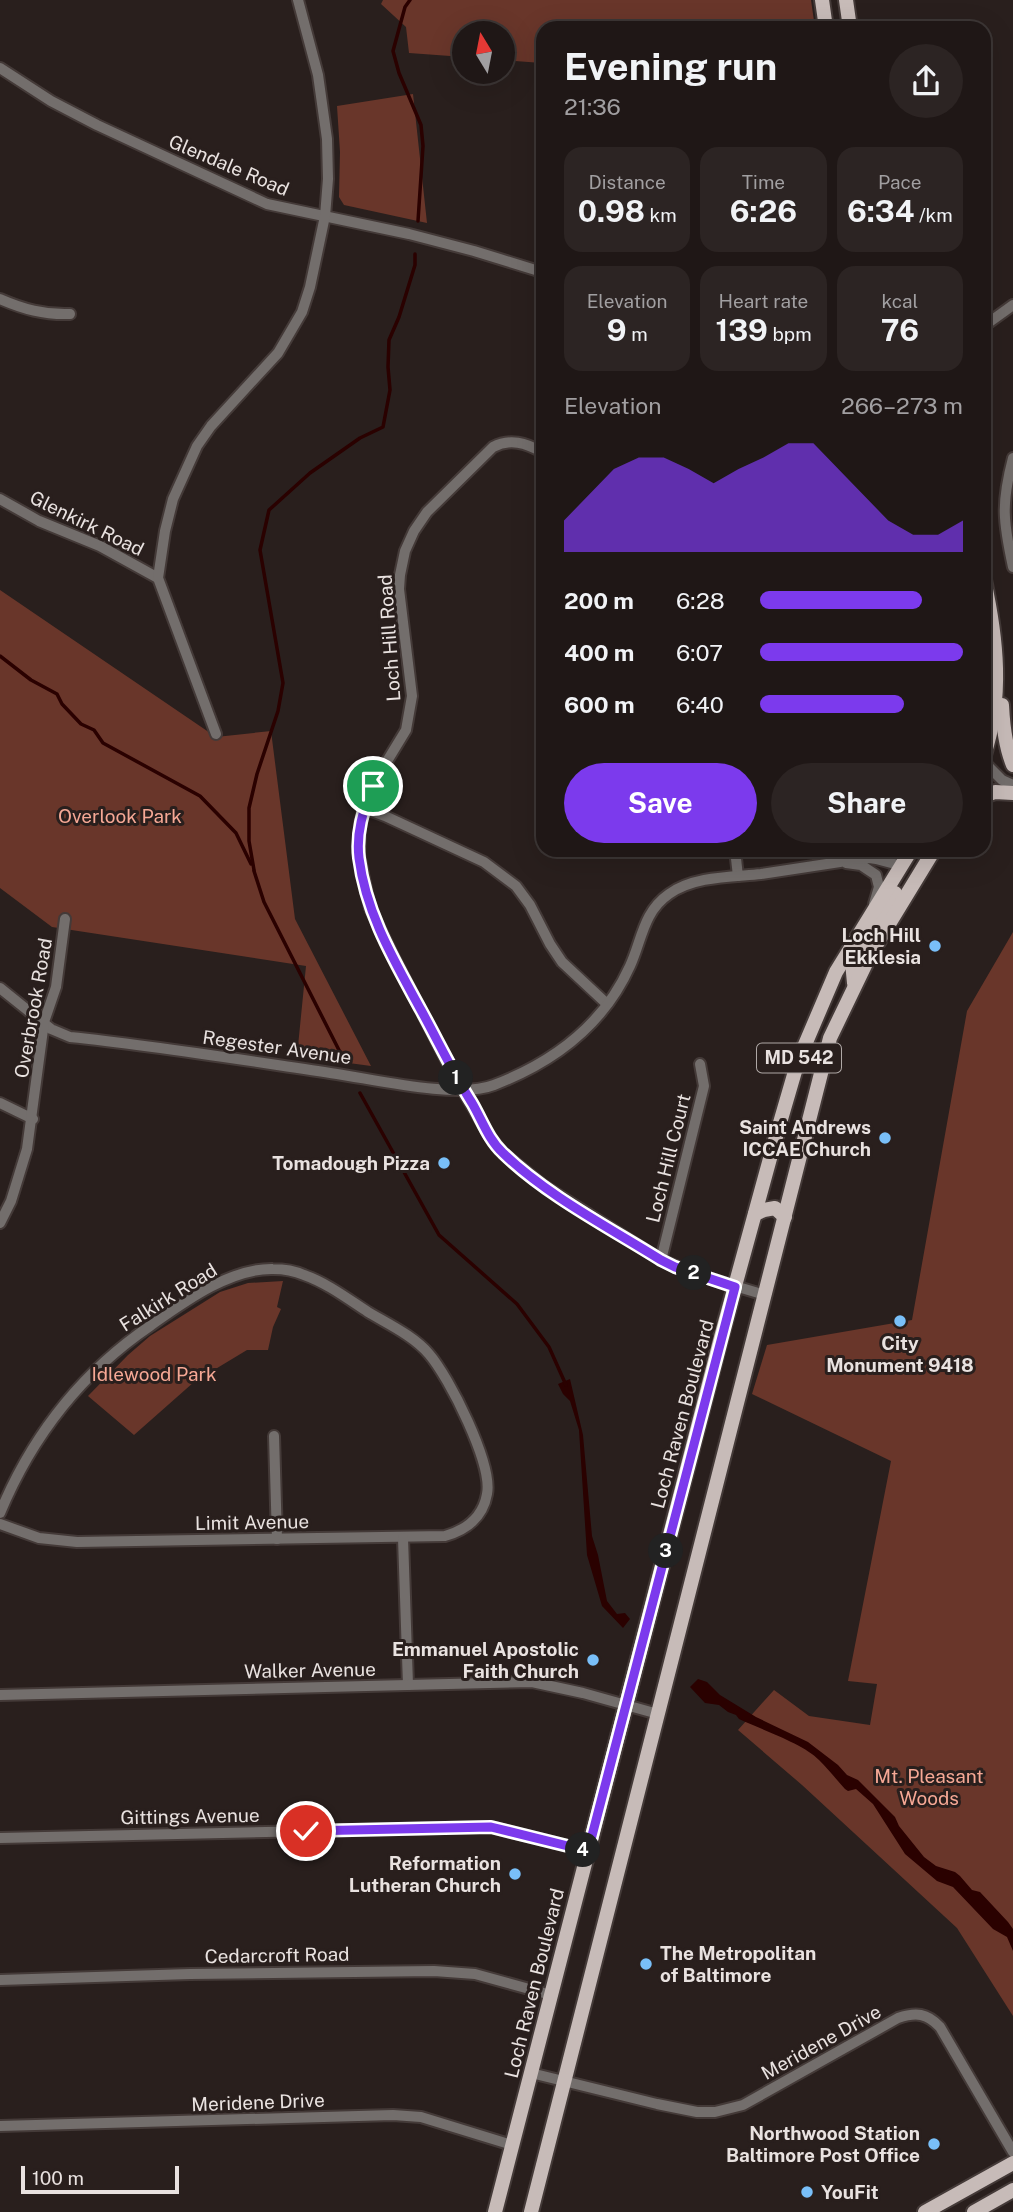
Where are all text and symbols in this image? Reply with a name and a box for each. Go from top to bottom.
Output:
north arrow [452,21,514,84]
map controls [452,21,515,84]
text: Evening run [564,44,777,89]
button: share [889,44,963,118]
text: 21:36 [564,93,621,120]
street label: Glendale Road [166,130,292,200]
text: Distance [589,171,666,193]
text: Time [742,171,785,193]
text: Pace [878,171,922,193]
text: 0.98 [578,193,645,229]
text: 6:26 [730,193,797,229]
text: 6:34 [847,193,914,229]
text: km [645,204,677,226]
text: /km [914,204,953,226]
text: Elevation [587,290,667,312]
text: Heart rate [719,290,808,312]
text: kcal [881,290,918,312]
text: 9 [607,312,627,348]
text: 139 [715,312,768,348]
text: 76 [881,312,919,348]
text: m [627,323,648,345]
text: bpm [768,323,812,345]
text: Elevation [564,392,662,419]
text: 266–273 m [841,392,963,419]
street label: Glenkirk Road [26,486,148,560]
street label: Loch Hill Road [374,574,404,702]
text: 200 m [564,587,634,614]
text: 6:28 [676,587,725,614]
text: 400 m [564,639,634,666]
text: 6:07 [676,639,723,666]
text: 600 m [564,691,634,718]
text: 6:40 [676,691,724,718]
pin [343,756,403,816]
button: Save [564,763,757,843]
button: Share [771,763,963,843]
icon: arrive [354,767,392,805]
park label: Overlook Park [58,805,182,827]
place label: Loch Hill Ekklesia [841,924,921,968]
street label: Overbrook Road [10,936,56,1080]
marker: Loch Hill Ekklesia [927,938,943,954]
street label: Regester Avenue [201,1026,353,1068]
road number: MD 542 [757,1044,841,1072]
pin: 1 [438,1060,474,1096]
text: 1 [451,1066,460,1088]
street label: Loch Hill Court [641,1091,695,1225]
place label: Saint Andrews ICCAE Church [739,1116,871,1160]
marker: Saint Andrews ICCAE Church [877,1130,893,1146]
place label: Tomadough Pizza [272,1152,430,1174]
marker: Tomadough Pizza [436,1155,452,1171]
pin: 2 [676,1256,712,1290]
street label: Falkirk Road [115,1258,221,1336]
text: 2 [687,1261,700,1283]
marker: City Monument 9418 [892,1313,908,1329]
street label: Loch Raven Boulevard [646,1317,718,1511]
place label: City Monument 9418 [826,1332,974,1376]
park label: Idlewood Park [91,1363,217,1385]
street label: Limit Avenue [195,1510,309,1534]
pin: 3 [648,1534,684,1568]
text: 3 [659,1539,672,1561]
place label: Emmanuel Apostolic Faith Church [392,1638,579,1682]
marker: Emmanuel Apostolic Faith Church [585,1652,601,1668]
street label: Walker Avenue [244,1658,376,1682]
park label: Mt. Pleasant Woods [874,1765,984,1809]
pin [276,1801,336,1861]
street label: Gittings Avenue [120,1804,260,1828]
icon: check [287,1812,325,1850]
pin: 4 [566,1832,600,1868]
text: 4 [576,1838,589,1860]
place label: Reformation Lutheran Church [349,1852,501,1896]
marker: Reformation Lutheran Church [507,1866,523,1882]
street label: Loch Raven Boulevard [500,1886,568,2080]
place label: The Metropolitan of Baltimore [660,1942,816,1986]
street label: Cedarcroft Road [204,1943,350,1967]
marker: The Metropolitan of Baltimore [638,1956,654,1972]
street label: Meridene Drive [757,2000,885,2084]
street label: Meridene Drive [191,2089,325,2115]
place label: Northwood Station Baltimore Post Office [726,2122,920,2166]
marker: Northwood Station Baltimore Post Office [926,2136,942,2152]
scale bar [21,2163,178,2195]
text: 100 m [32,2167,84,2189]
place label: YouFit [821,2181,879,2203]
marker: YouFit [799,2184,815,2200]

